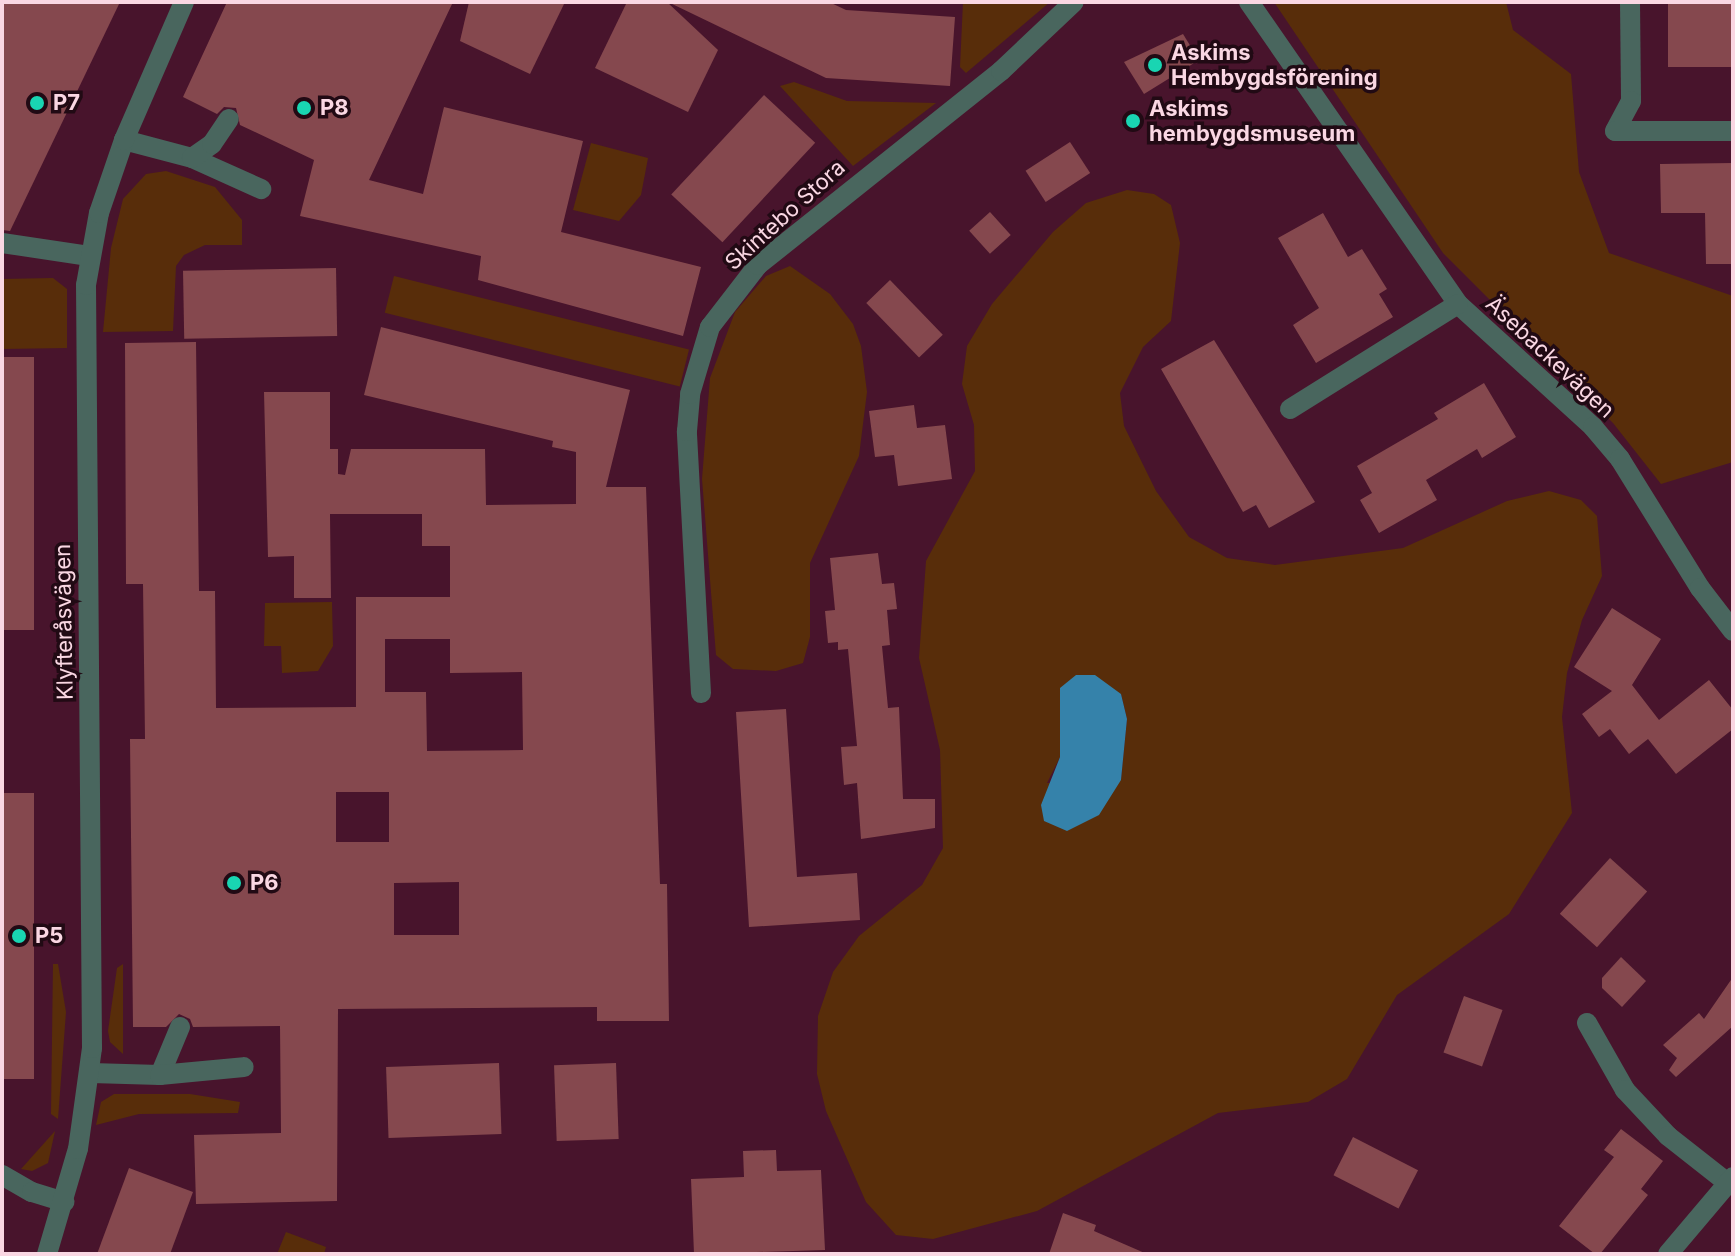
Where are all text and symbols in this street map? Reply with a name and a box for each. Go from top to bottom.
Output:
place label: Askims Hembygdsförening [1171,39,1378,90]
marker: Askims Hembygdsförening [1146,56,1164,74]
place label: P7 [53,90,80,116]
marker: P7 [28,94,46,112]
place label: P8 [320,95,349,121]
place label: Askims hembygdsmuseum [1149,95,1355,146]
marker: P8 [295,99,313,117]
marker: Askims hembygdsmuseum [1124,112,1142,130]
street label: Skintebo Stora [720,154,850,276]
street label: Äsebackevägen [1480,291,1620,423]
street label: Klyfteråsvägen [49,544,79,700]
place label: P6 [250,870,279,896]
marker: P6 [225,874,243,892]
place label: P5 [35,923,63,949]
marker: P5 [10,927,28,945]

